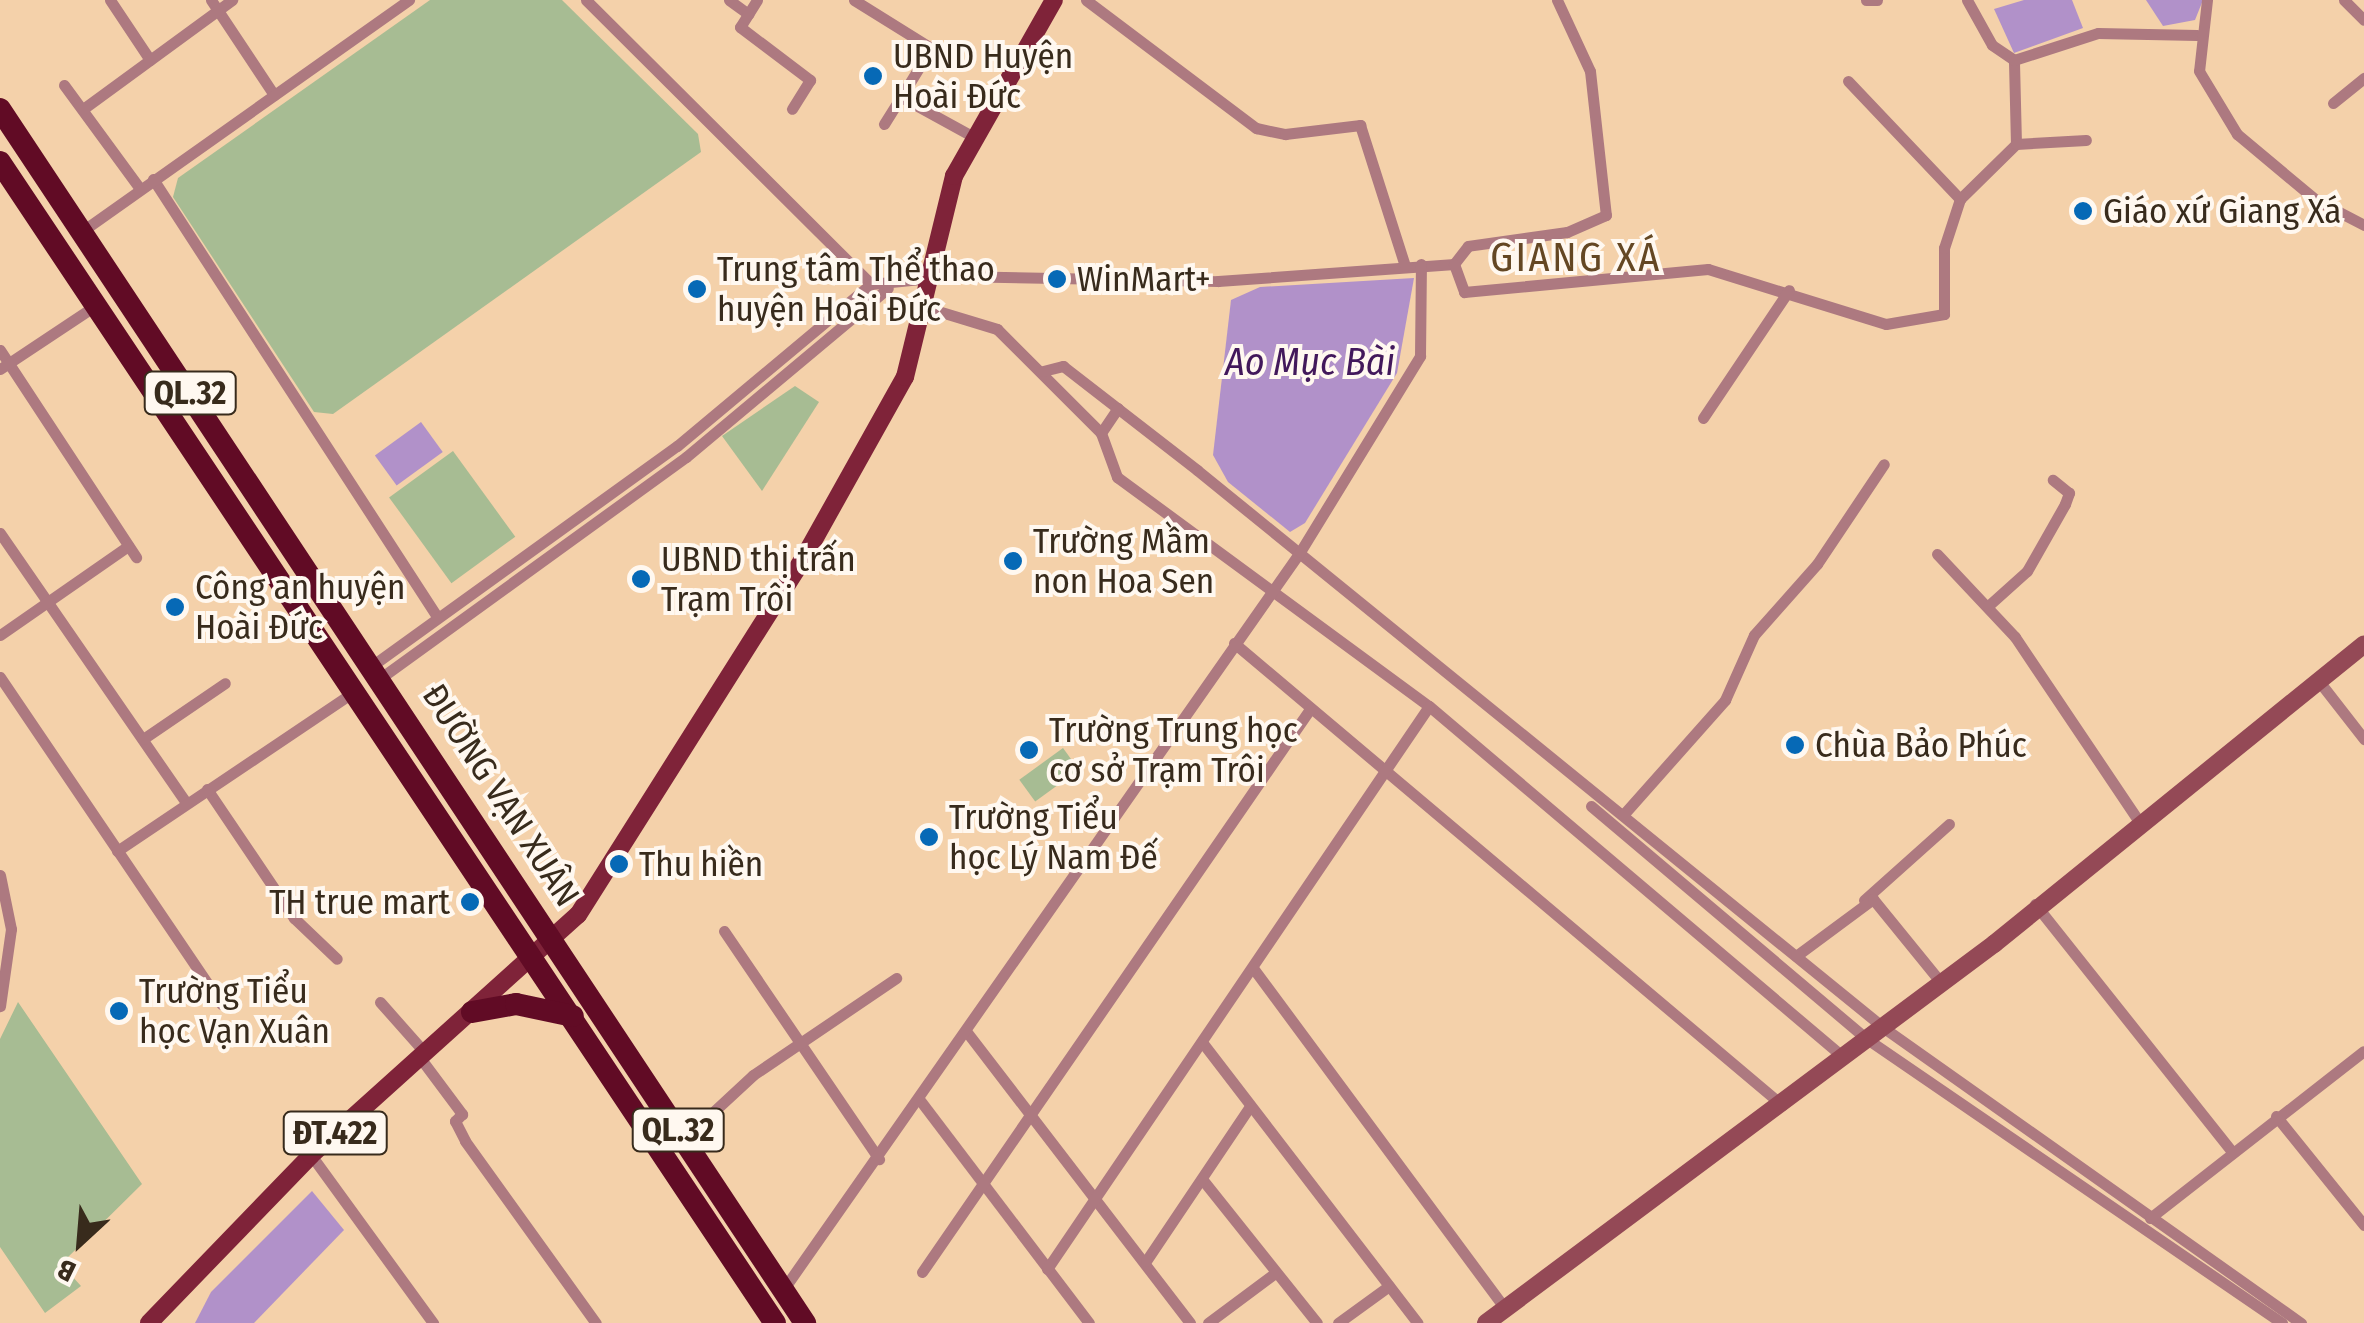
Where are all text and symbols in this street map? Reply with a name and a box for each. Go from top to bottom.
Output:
place label: UBND Huyện Hoài Đức [893,35,1073,117]
marker: UBND Huyện Hoài Đức [862,65,884,87]
place label: Giáo xứ Giang Xá [2103,190,2341,232]
marker: Giáo xứ Giang Xá [2072,200,2094,222]
district label: GIANG XÁ [1490,234,1662,282]
place label: Trung tâm Thể thao huyện Hoài Đức [717,248,995,330]
place label: WinMart+ [1077,258,1211,300]
marker: WinMart+ [1046,268,1068,290]
marker: Trung tâm Thể thao huyện Hoài Đức [686,278,708,300]
water label: Ao Mục Bài [1225,340,1395,386]
road number: QL.32 [142,366,238,420]
place label: Trường Mầm non Hoa Sen [1033,520,1214,602]
place label: UBND thị trấn Trạm Trôi [661,538,856,620]
marker: Trường Mầm non Hoa Sen [1002,550,1024,572]
place label: Công an huyện Hoài Đức [195,566,405,648]
marker: UBND thị trấn Trạm Trôi [630,568,652,590]
marker: Công an huyện Hoài Đức [164,596,186,618]
street label: ĐƯỜNG VẠN XUÂN [414,676,588,914]
place label: Trường Trung học cơ sở Trạm Trôi [1049,709,1298,791]
place label: Chùa Bảo Phúc [1815,724,2027,766]
marker: Chùa Bảo Phúc [1784,734,1806,756]
marker: Trường Trung học cơ sở Trạm Trôi [1018,739,1040,761]
place label: Trường Tiểu học Lý Nam Đế [949,796,1158,878]
marker: Trường Tiểu học Lý Nam Đế [918,826,940,848]
place label: Thu hiền [639,843,763,885]
marker: Thu hiền [608,853,630,875]
place label: TH true mart [269,881,450,923]
marker: TH true mart [459,891,481,913]
place label: Trường Tiểu học Vạn Xuân [139,970,330,1052]
marker: Trường Tiểu học Vạn Xuân [108,1000,130,1022]
road number: QL.32 [630,1103,726,1157]
road number: ĐT.422 [282,1106,388,1160]
north arrow [30,1193,130,1293]
text: B [52,1252,81,1289]

